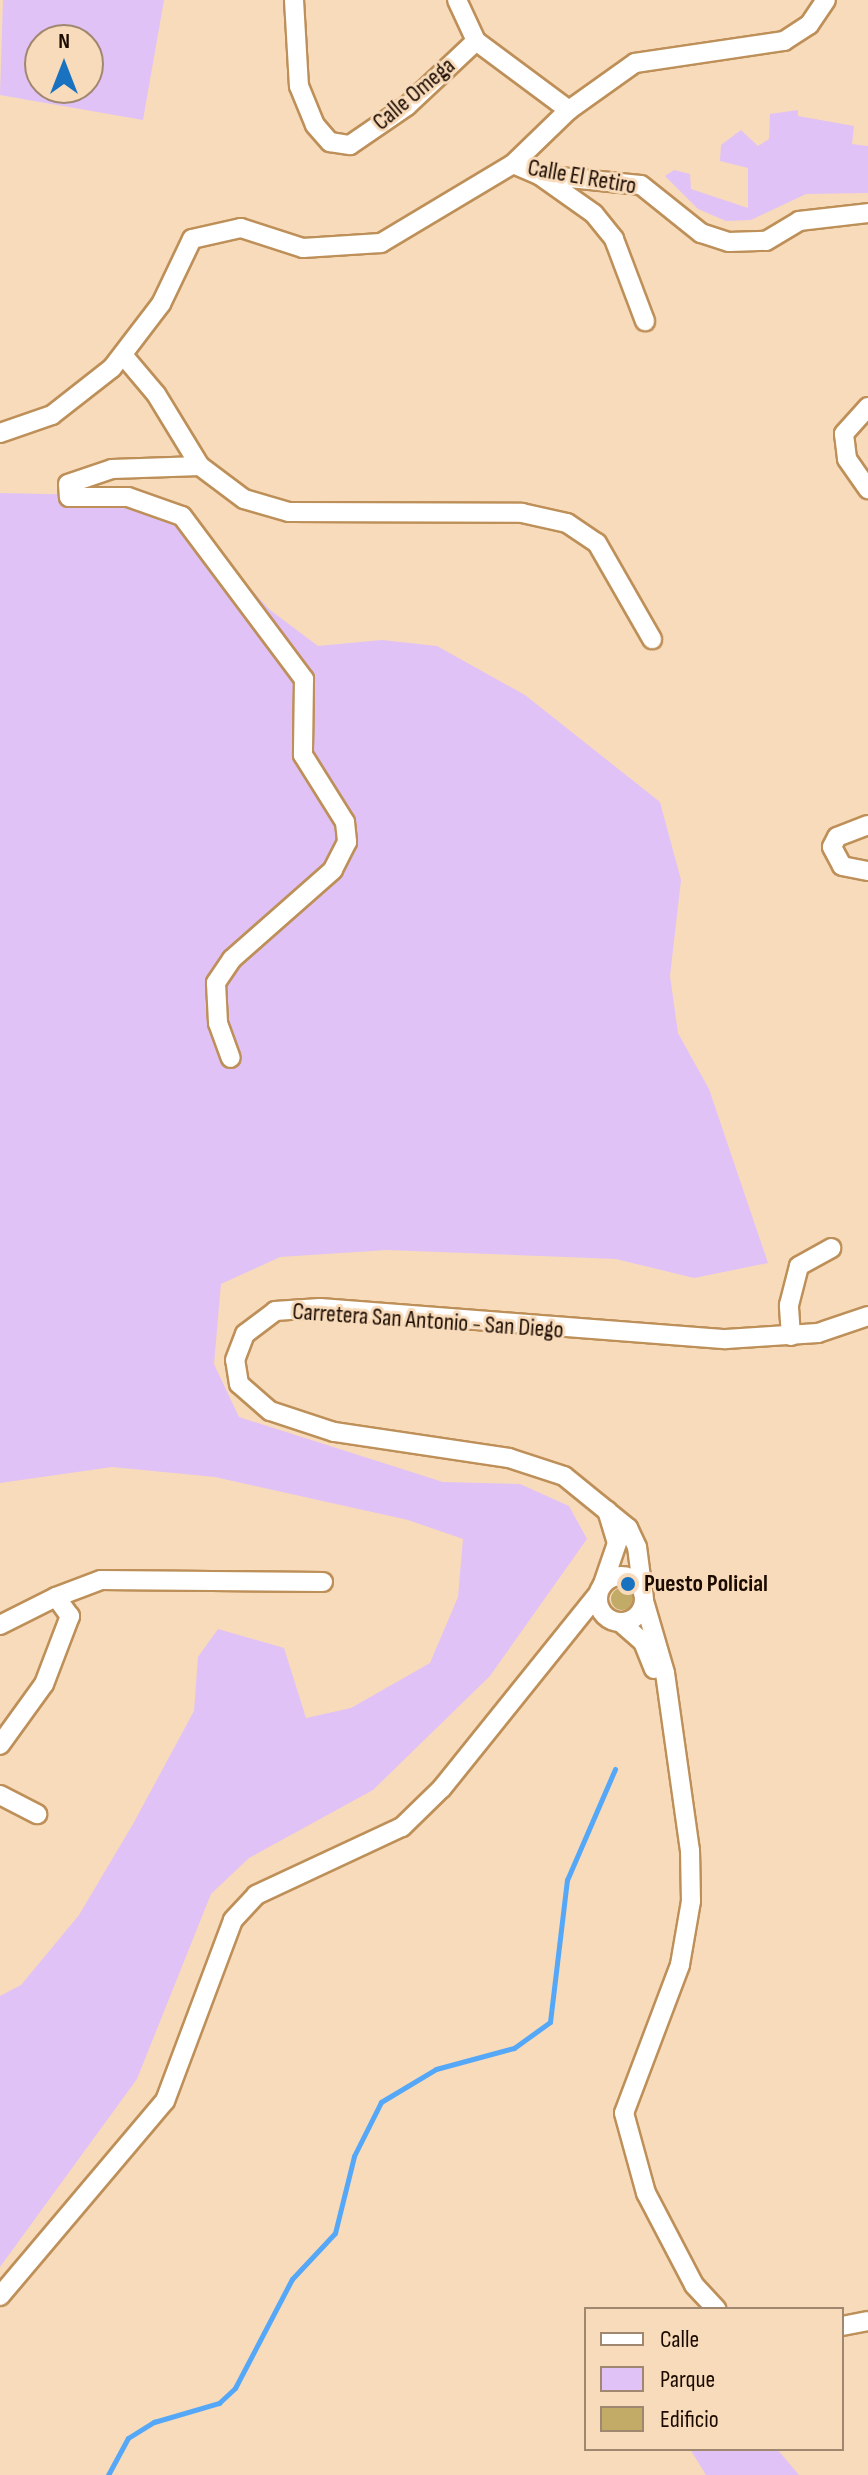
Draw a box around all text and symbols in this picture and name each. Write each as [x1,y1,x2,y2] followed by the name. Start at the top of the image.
[24,24,104,104] north arrow
[58,28,70,55] text: N
[367,51,461,137] street label: Calle Omega
[526,153,638,201] street label: Calle El Retiro
[291,1297,565,1345] street label: Carretera San Antonio - San Diego
[644,1570,768,1598] place label: Puesto Policial
[619,1575,637,1593] marker: Puesto Policial
[584,2307,844,2451] legend
[660,2325,699,2354] text: Calle
[660,2365,715,2394] text: Parque
[660,2405,719,2434] text: Edificio

